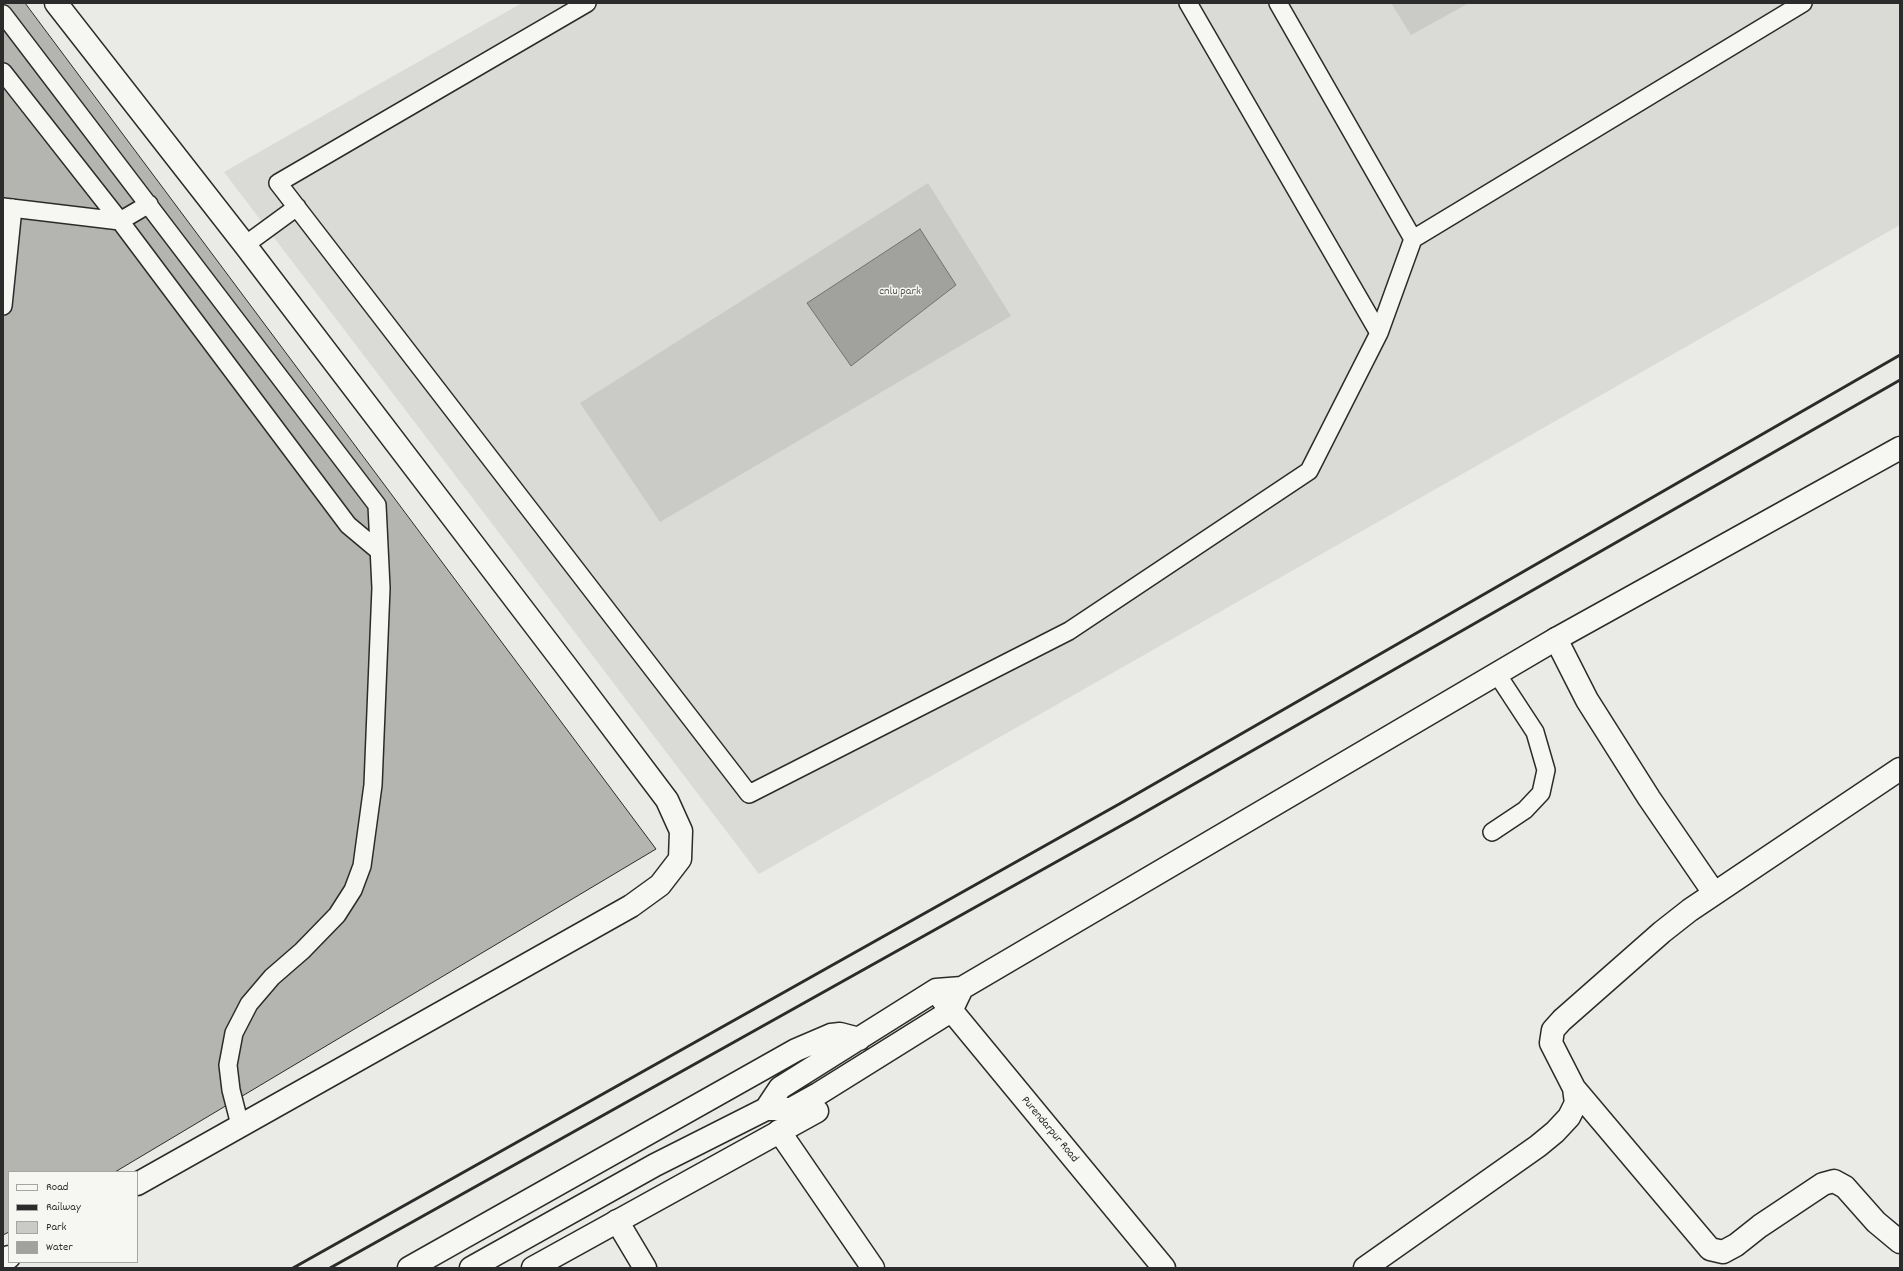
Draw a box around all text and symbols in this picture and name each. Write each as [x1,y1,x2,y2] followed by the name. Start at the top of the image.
[879,285,921,299] park label: cnlu park
[1017,1094,1081,1166] street label: Purendarpur Road
[8,1171,138,1263] legend
[46,1179,68,1196] text: Road
[46,1199,81,1216] text: Railway
[46,1219,66,1236] text: Park
[46,1239,73,1256] text: Water

